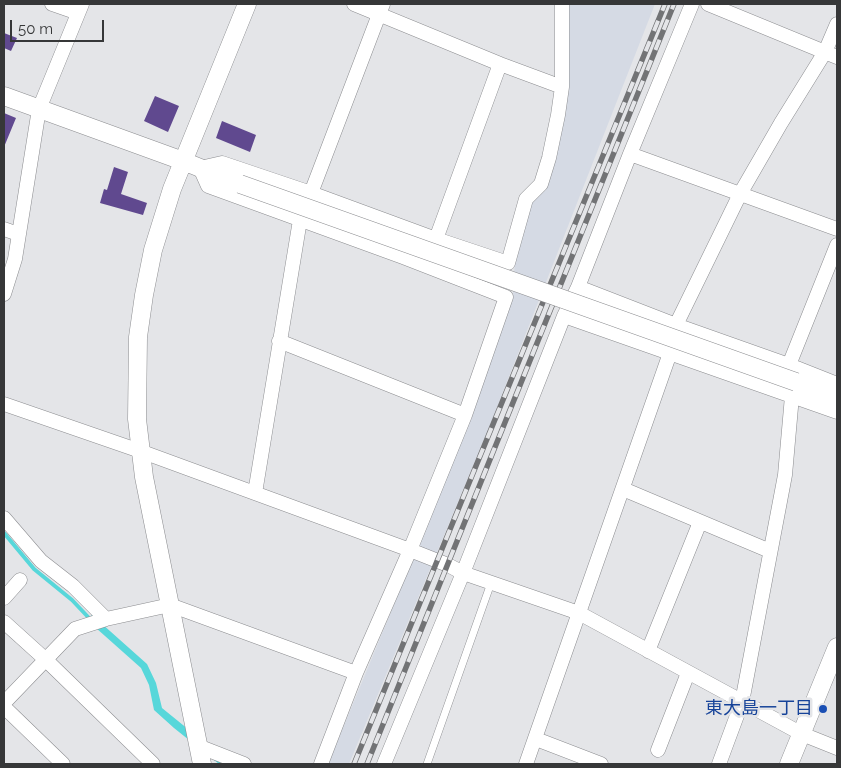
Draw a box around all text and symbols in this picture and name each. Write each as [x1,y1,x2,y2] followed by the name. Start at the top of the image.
[12,10,106,42] scale bar
[18,20,53,38] text: 50 m
[705,698,813,720] place label: 東大島一丁目
[817,703,829,715] marker: 東大島一丁目

